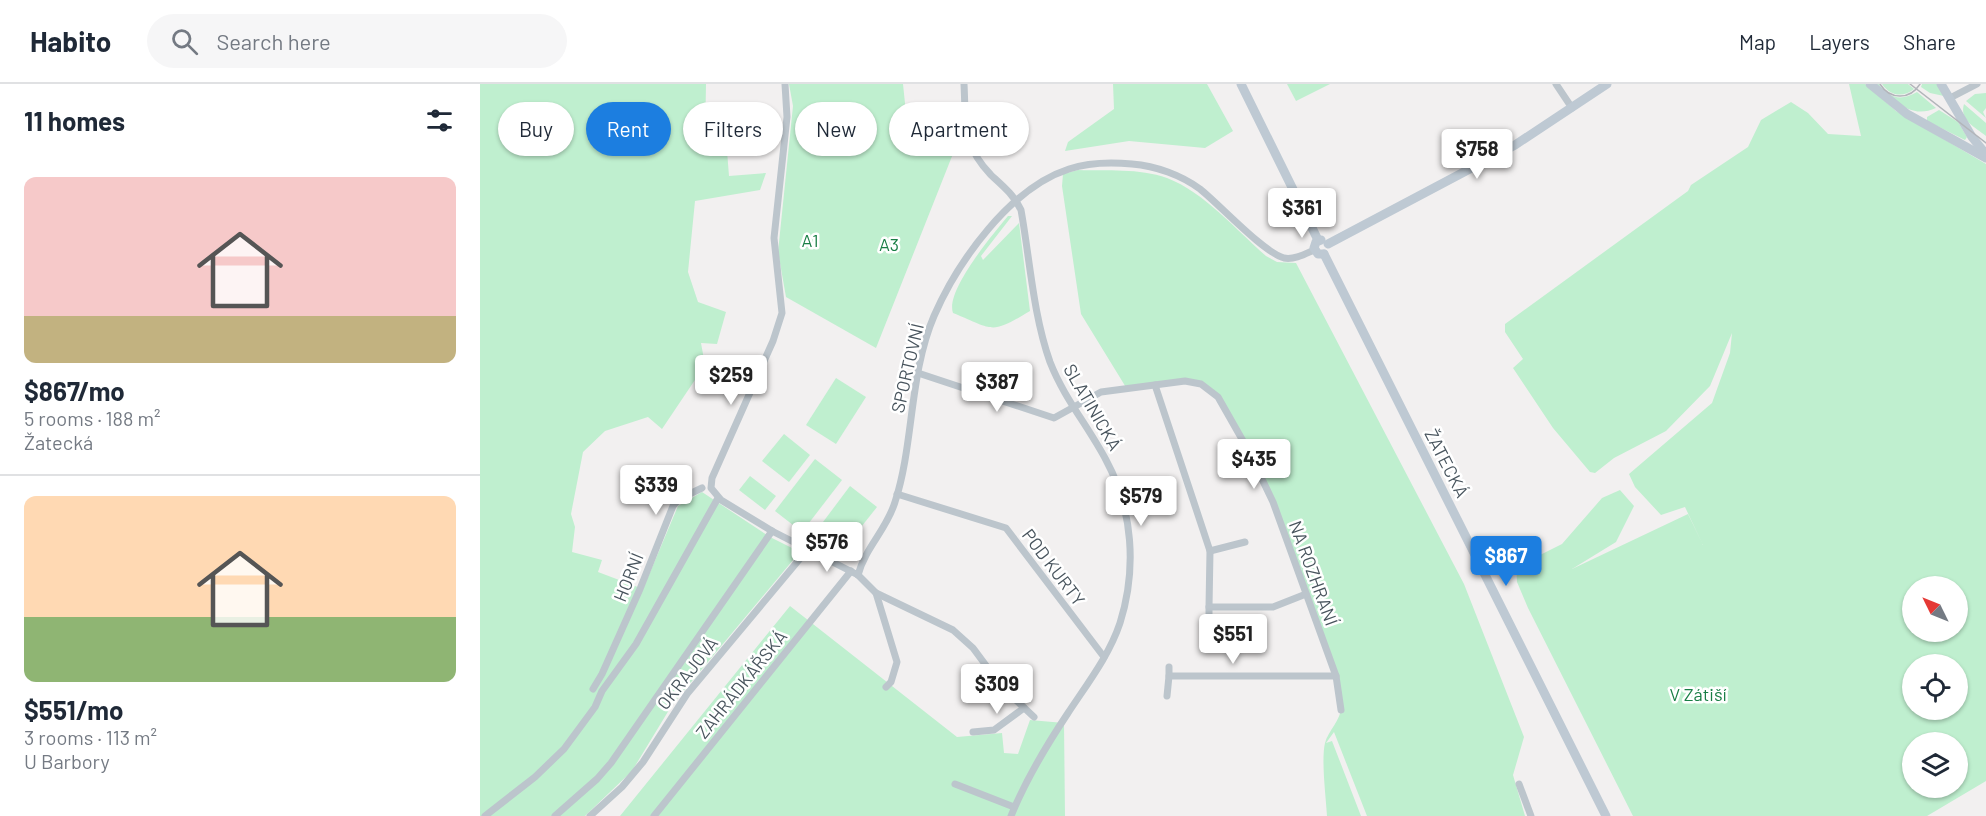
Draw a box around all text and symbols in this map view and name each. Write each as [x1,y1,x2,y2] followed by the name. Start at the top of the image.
[147,14,567,68] search box
[30,24,111,58] text: Habito
[168,25,201,58] icon: search
[216,28,331,54] text: Search here
[1739,29,1776,54] text: Map
[1809,29,1870,54] text: Layers
[1903,29,1956,54] text: Share
[498,102,574,156] chip: Buy
[586,102,671,156] chip: Rent
[683,102,783,156] chip: Filters
[795,102,877,156] chip: New
[889,102,1029,156] chip: Apartment
[423,104,456,137] icon: filters
[24,105,125,136] text: 11 homes
[1441,129,1513,180] pin: $758
[1456,136,1498,160] text: $758
[1266,188,1338,239] pin: $361
[1282,195,1322,219] text: $361
[186,216,294,324] icon: home
[801,229,819,251] park label: A1
[879,233,899,255] park label: A3
[886,321,928,415] street label: SPORTOVNÍ
[695,355,767,406] pin: $259
[1059,360,1127,454] street label: SLATINICKÁ
[709,362,753,386] text: $259
[961,362,1033,413] pin: $387
[976,369,1018,393] text: $387
[24,375,125,406] text: $867/mo
[24,406,161,430] text: 5 rooms · 188 m²
[1420,425,1474,501] street label: ŽATECKÁ
[24,430,93,454] text: Žatecká
[1218,439,1290,490] pin: $435
[1231,446,1277,470] text: $435
[620,465,692,516] pin: $339
[634,472,678,496] text: $339
[1105,476,1177,527] pin: $579
[1120,483,1162,507] text: $579
[1285,518,1343,628] street label: NA ROZHRANÍ
[791,522,863,573] pin: $576
[1018,524,1090,610] street label: POD KURTY
[806,529,848,553] text: $576
[186,535,294,643] icon: home
[1470,536,1542,587] pin: $867
[1485,543,1527,567] text: $867
[608,549,648,605] street label: HORNÍ
[1902,576,1968,642] north arrow
[1902,576,1968,798] map controls
[1197,614,1269,665] pin: $551
[1213,621,1253,645] text: $551
[691,625,791,742] street label: ZAHRÁDKÁŘSKÁ
[652,632,722,714] street label: OKRAJOVÁ
[1902,654,1968,720] button: locate
[961,664,1033,715] pin: $309
[975,671,1019,695] text: $309
[1670,683,1727,705] park label: V Zátiší
[24,694,123,725] text: $551/mo
[24,725,157,749] text: 3 rooms · 113 m²
[1902,732,1968,798] button: layers
[24,749,110,773] text: U Barbory

